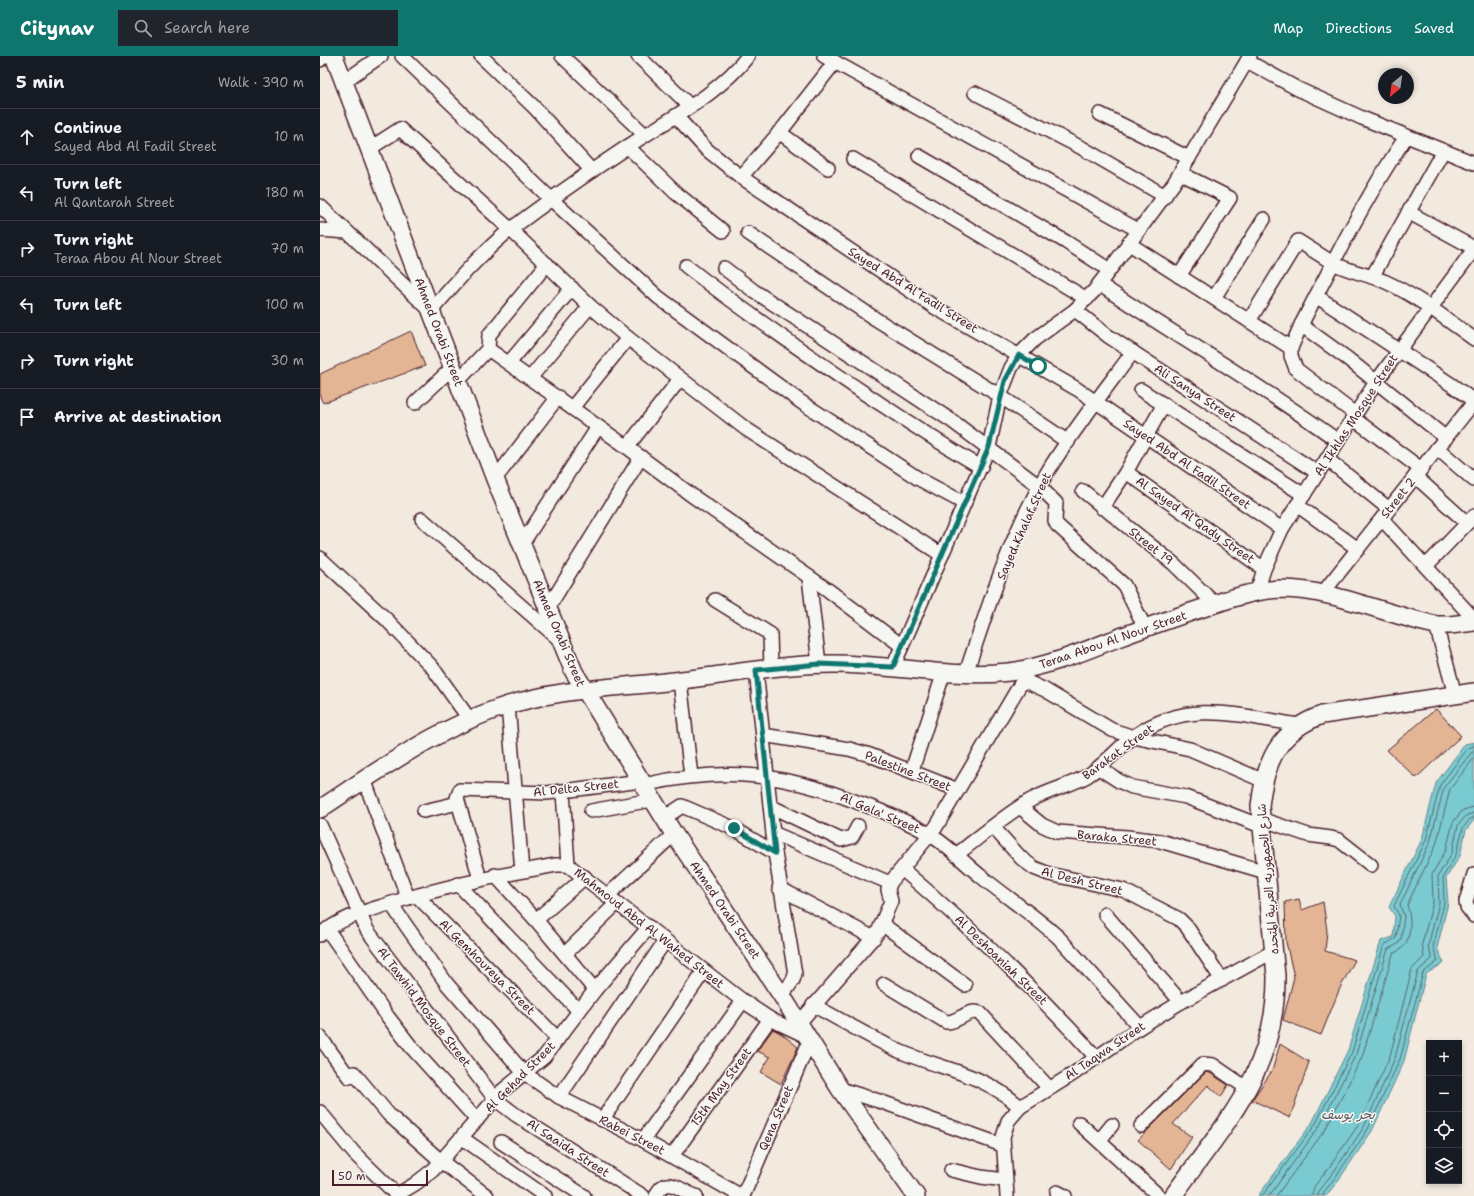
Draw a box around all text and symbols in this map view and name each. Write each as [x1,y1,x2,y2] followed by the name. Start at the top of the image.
[118,10,398,46] search box
[20,16,94,41] text: Citynav
[132,17,154,39] icon: search
[164,18,250,38] text: Search here
[1274,19,1304,37] text: Map
[1326,19,1392,37] text: Directions
[1414,19,1454,37] text: Saved
[1378,68,1414,104] north arrow
[16,71,64,93] text: 5 min
[218,74,304,91] text: Walk · 390 m
[54,118,122,138] text: Continue
[16,126,38,148] icon: ahead
[274,128,304,145] text: 10 m
[54,138,217,155] text: Sayed Abd Al Fadil Street
[54,174,122,194] text: Turn left
[16,182,38,204] icon: left
[265,184,304,201] text: 180 m
[54,194,174,211] text: Al Qantarah Street
[54,230,134,250] text: Turn right
[16,238,38,260] icon: right
[270,240,304,257] text: 70 m
[845,243,981,337] street label: Sayed Abd Al Fadil Street
[54,250,222,267] text: Teraa Abou Al Nour Street
[411,275,467,389] street label: Ahmed Orabi Street
[16,294,38,316] icon: left
[54,295,122,315] text: Turn left
[265,296,304,313] text: 100 m
[16,350,38,372] icon: right
[54,351,134,371] text: Turn right
[1311,351,1401,479] street label: Al Ikhlas Mosque Street
[270,352,304,369] text: 30 m
[1029,357,1047,375] route start
[1151,361,1239,425] street label: Ali Sanya Street
[16,406,38,428] icon: arrive
[54,407,222,427] text: Arrive at destination
[1120,415,1254,513] street label: Sayed Abd Al Fadil Street
[993,470,1055,582] street label: Sayed Khalaf Street
[1132,473,1258,567] street label: Al Sayed Al Qady Street
[1377,474,1419,522] street label: Street 2
[1125,524,1177,568] street label: Street 19
[529,577,589,689] street label: Ahmed Orabi Street
[1037,607,1189,673] street label: Teraa Abou Al Nour Street
[1079,721,1157,783] street label: Barakat Street
[863,747,953,795] street label: Palestine Street
[532,776,620,800] street label: Al Delta Street
[838,789,922,837] street label: Al Gala' Street
[1253,803,1284,955] street label: شارع الجمهوريه العربية المتحده
[725,819,743,837] route end
[1076,827,1158,849] street label: Baraka Street
[686,858,764,962] street label: Ahmed Orabi Street
[1040,863,1124,899] street label: Al Desh Street
[571,864,727,992] street label: Mahmoud Abd Al Wahed Street
[951,911,1051,1009] street label: Al Deshoaniah Street
[436,916,538,1018] street label: Al Gemhoureya Street
[374,944,474,1070] street label: Al Tawhid Mosque Street
[1062,1018,1148,1084] street label: Al Taqwa Street
[481,1038,559,1116] street label: Al Gehad Street
[1426,1040,1462,1184] map controls
[1426,1040,1462,1076] button: +
[687,1044,755,1130] street label: 15th May Street
[1426,1076,1462,1112] button: −
[755,1083,797,1153] street label: Qena Street
[1321,1106,1376,1123] water label: بحر يوسف
[596,1112,668,1158] street label: Rabei Street
[1426,1112,1462,1148] button: locate
[524,1115,612,1181] street label: Al Saaida Street
[1426,1148,1462,1184] button: layers
[332,1168,428,1187] scale bar
[338,1169,366,1184] text: 50 m

